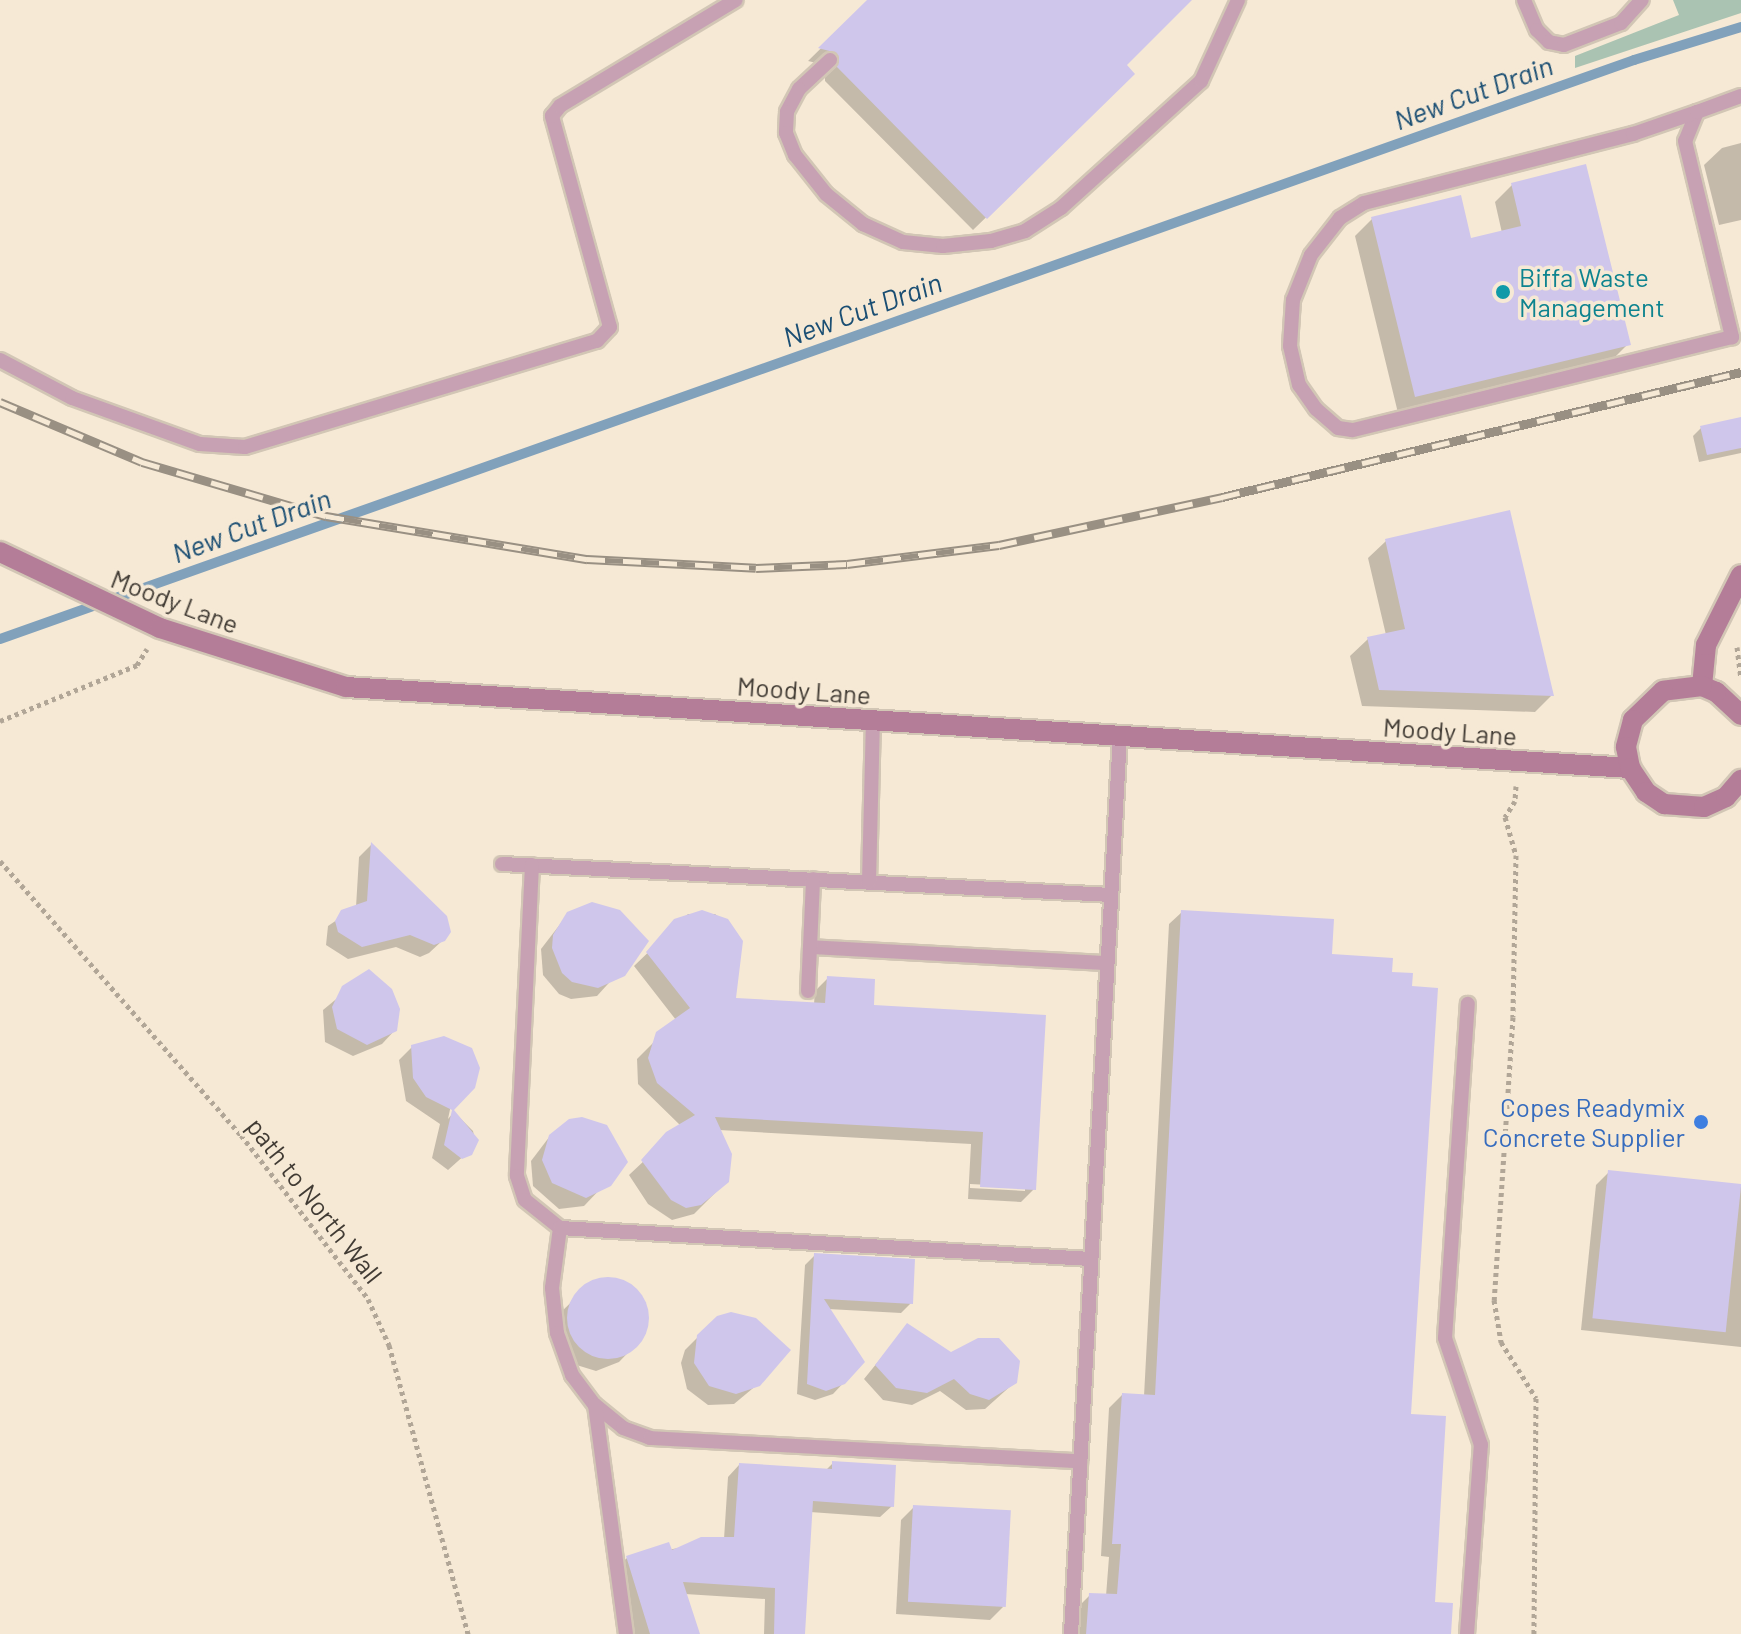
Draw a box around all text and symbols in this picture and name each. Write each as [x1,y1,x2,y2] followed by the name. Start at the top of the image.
[1389,48,1557,136] water label: New Cut Drain
[1519,261,1665,322] place label: Biffa Waste Management
[778,265,946,353] water label: New Cut Drain
[1494,283,1512,301] marker: Biffa Waste Management
[167,481,335,569] water label: New Cut Drain
[107,562,243,640] street label: Moody Lane
[736,670,872,710] street label: Moody Lane
[1382,711,1518,751] street label: Moody Lane
[1483,1091,1685,1152] place label: Copes Readymix Concrete Supplier
[241,1111,389,1289] street label: path to North Wall
[1692,1113,1710,1131] marker: Copes Readymix Concrete Supplier

